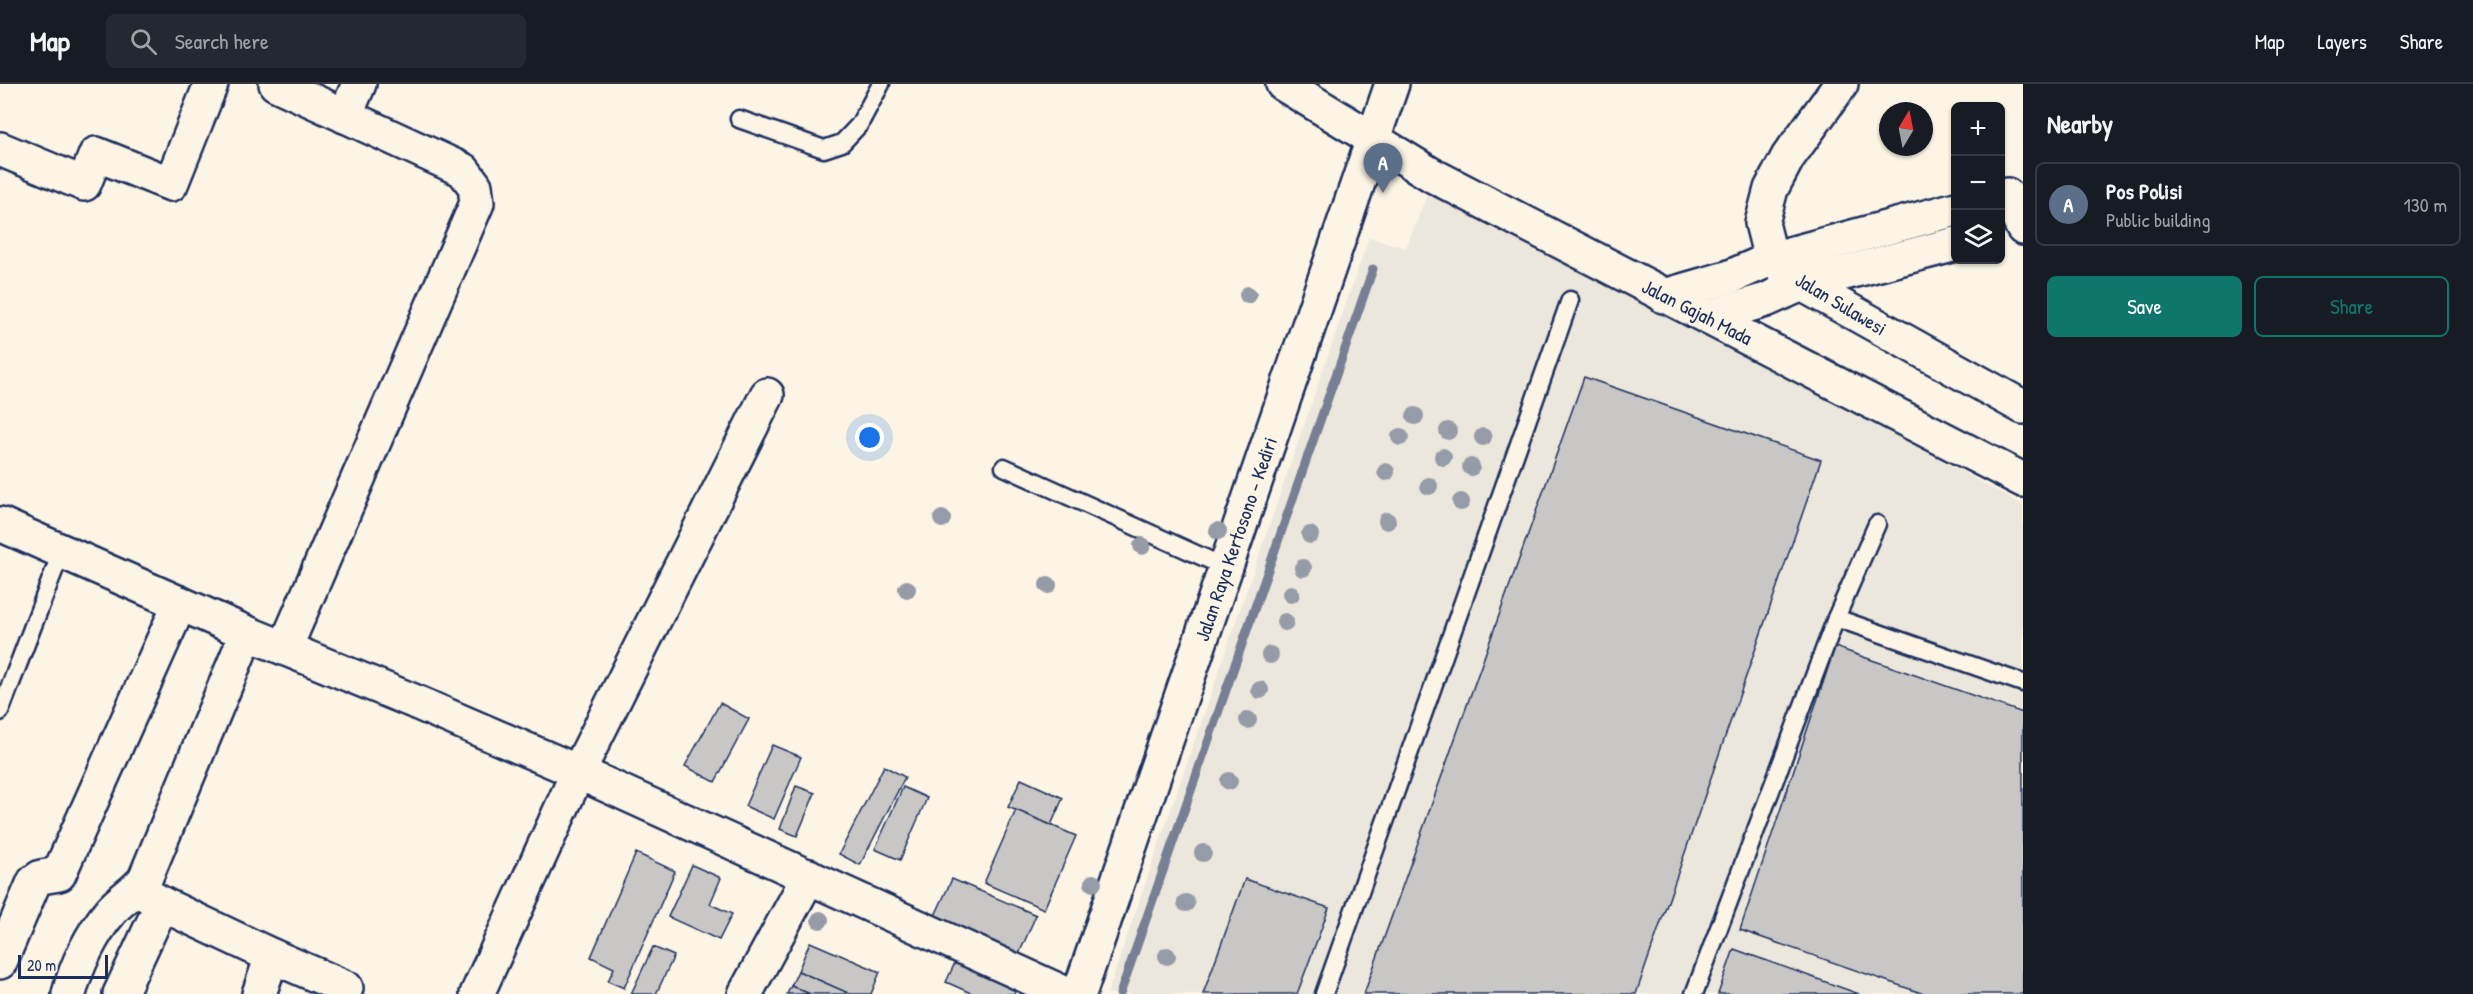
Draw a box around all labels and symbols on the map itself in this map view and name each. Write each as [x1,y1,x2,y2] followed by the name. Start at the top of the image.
[1879,102,1933,156] north arrow
[1364,144,1402,193] pin: A
[1791,266,1892,341] street label: Jalan Sulawesi
[1637,272,1757,351] street label: Jalan Gajah Mada
[855,423,884,452] your location
[1188,433,1283,644] street label: Jalan Raya Kertosono - Kediri
[18,952,108,980] scale bar

